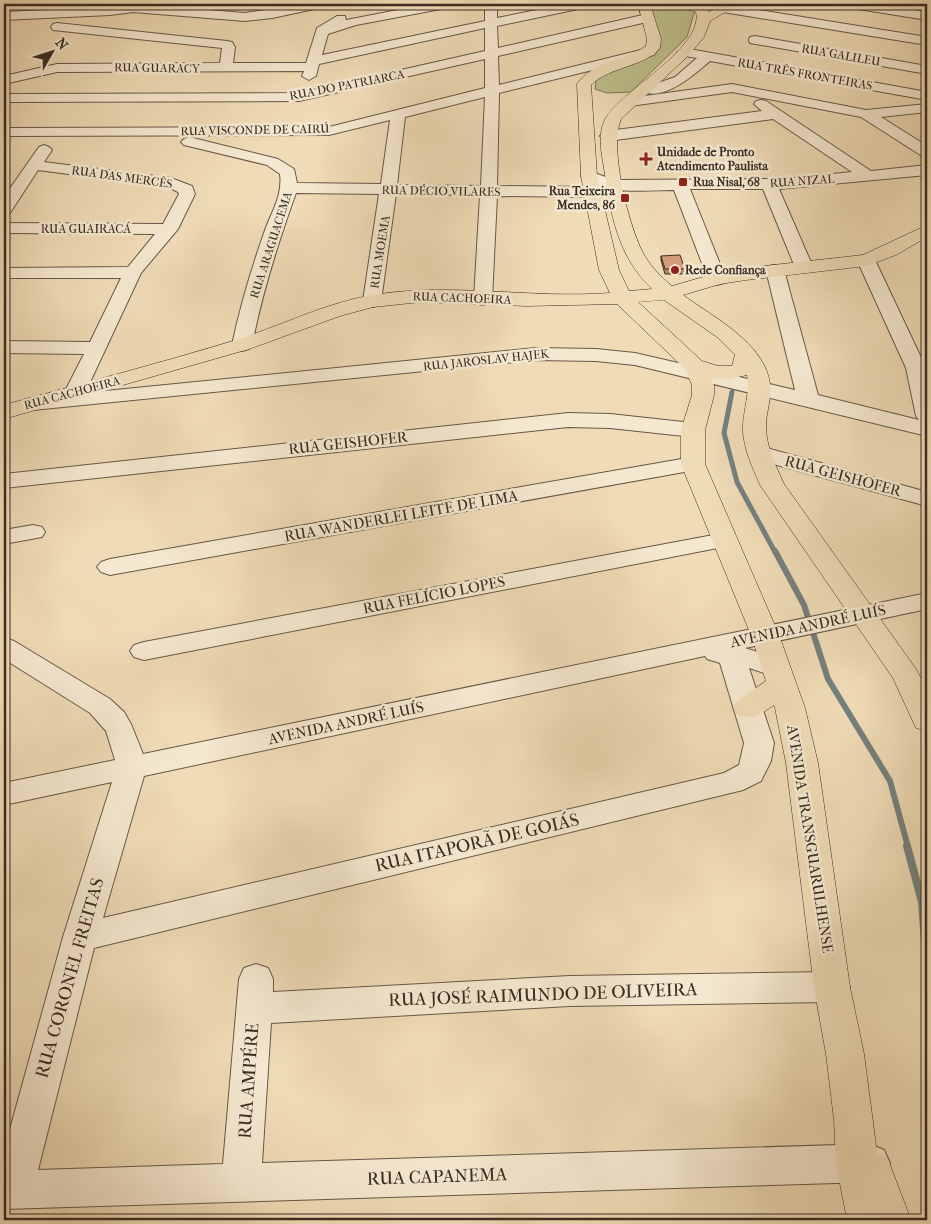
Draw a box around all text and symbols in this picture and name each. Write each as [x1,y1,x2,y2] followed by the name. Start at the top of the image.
[28,28,78,78] north arrow
[52,35,72,54] text: N
[800,41,882,69] street label: RUA GALILEU
[736,54,874,93] street label: RUA TRÊS FRONTEIRAS
[114,60,201,76] street label: RUA GUARACY
[288,67,406,103] street label: RUA DO PATRIARCA
[180,121,330,138] street label: RUA VISCONDE DE CAIRÚ
[656,145,769,173] place label: Unidade de Pronto Atendimento Paulista
[639,152,653,166] marker: Unidade de Pronto Atendimento Paulista
[71,162,173,191] street label: RUA DAS MERCÊS
[769,172,836,190] street label: RUA NIZAL
[693,175,760,189] place label: Rua Nisal, 68
[677,176,689,188] marker: Rua Nisal, 68
[381,182,501,199] street label: RUA DÉCIO VILARES
[549,184,616,212] place label: Rua Teixeira Mendes, 86
[247,190,295,300] street label: RUA ARAGUACEMA
[619,192,631,204] marker: Rua Teixeira Mendes, 86
[367,214,393,290] street label: RUA MOEMA
[41,221,131,236] street label: RUA GUAIRACÁ
[685,263,766,278] place label: Rede Confiança
[669,264,681,276] marker: Rede Confiança
[412,289,512,307] street label: RUA CACHOEIRA
[422,346,551,374] street label: RUA JAROSLAV HAJEK
[22,373,122,413] street label: RUA CACHOEIRA
[287,428,410,458] street label: RUA GEISHOFER
[783,452,904,500] street label: RUA GEISHOFER
[283,487,519,545] street label: RUA WANDERLEI LEITE DE LIMA
[361,572,507,618] street label: RUA FELÍCIO LOPES
[728,601,888,652] street label: AVENIDA ANDRÉ LUÍS
[266,698,426,749] street label: AVENIDA ANDRÉ LUÍS
[783,723,837,954] street label: AVENIDA TRANSGUARULHENSE
[373,808,581,877] street label: RUA ITAPORÃ DE GOIÁS
[31,875,109,1081] street label: RUA CORONEL FREITAS
[388,978,698,1011] street label: RUA JOSÉ RAIMUNDO DE OLIVEIRA
[233,1022,264,1140] street label: RUA AMPÉRE
[366,1164,508,1190] street label: RUA CAPANEMA

